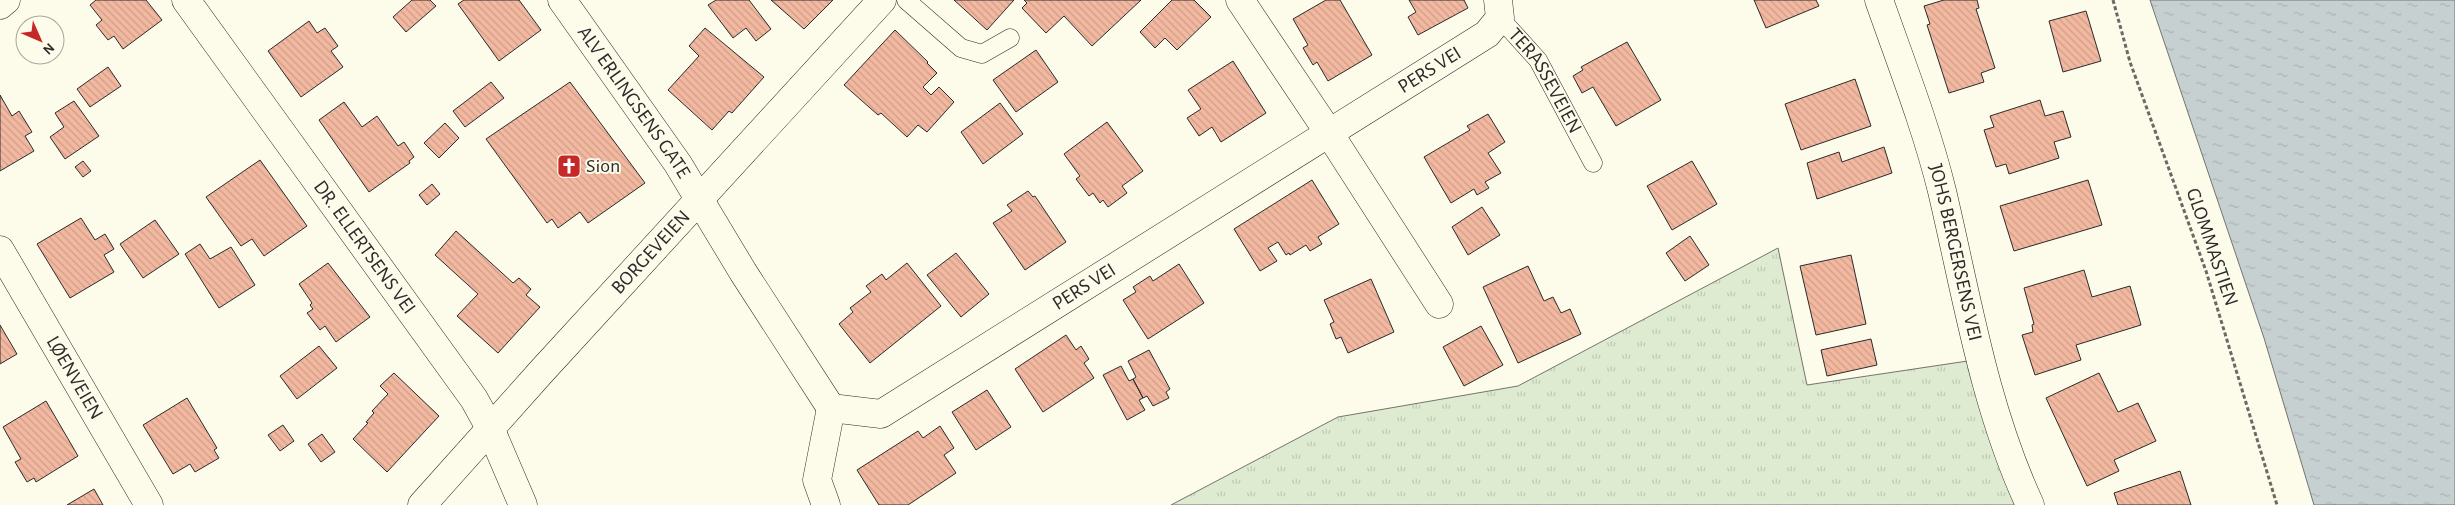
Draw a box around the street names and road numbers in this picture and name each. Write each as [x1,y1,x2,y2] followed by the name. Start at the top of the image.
[574,22,694,182] street label: ALV ERLINGSENS GATE
[1505,25,1585,137] street label: TERASSEVEIEN
[1395,43,1465,97] street label: PERS VEI
[1925,162,1985,343] street label: JOHS BERGERSENS VEI
[310,177,419,318] street label: DR. ELLERTSENS VEI
[2183,186,2241,308] street label: GLOMMASTIEN
[608,207,694,298] street label: BORGEVEIEN
[1049,260,1119,314] street label: PERS VEI
[43,333,107,423] street label: LØENVEIEN

